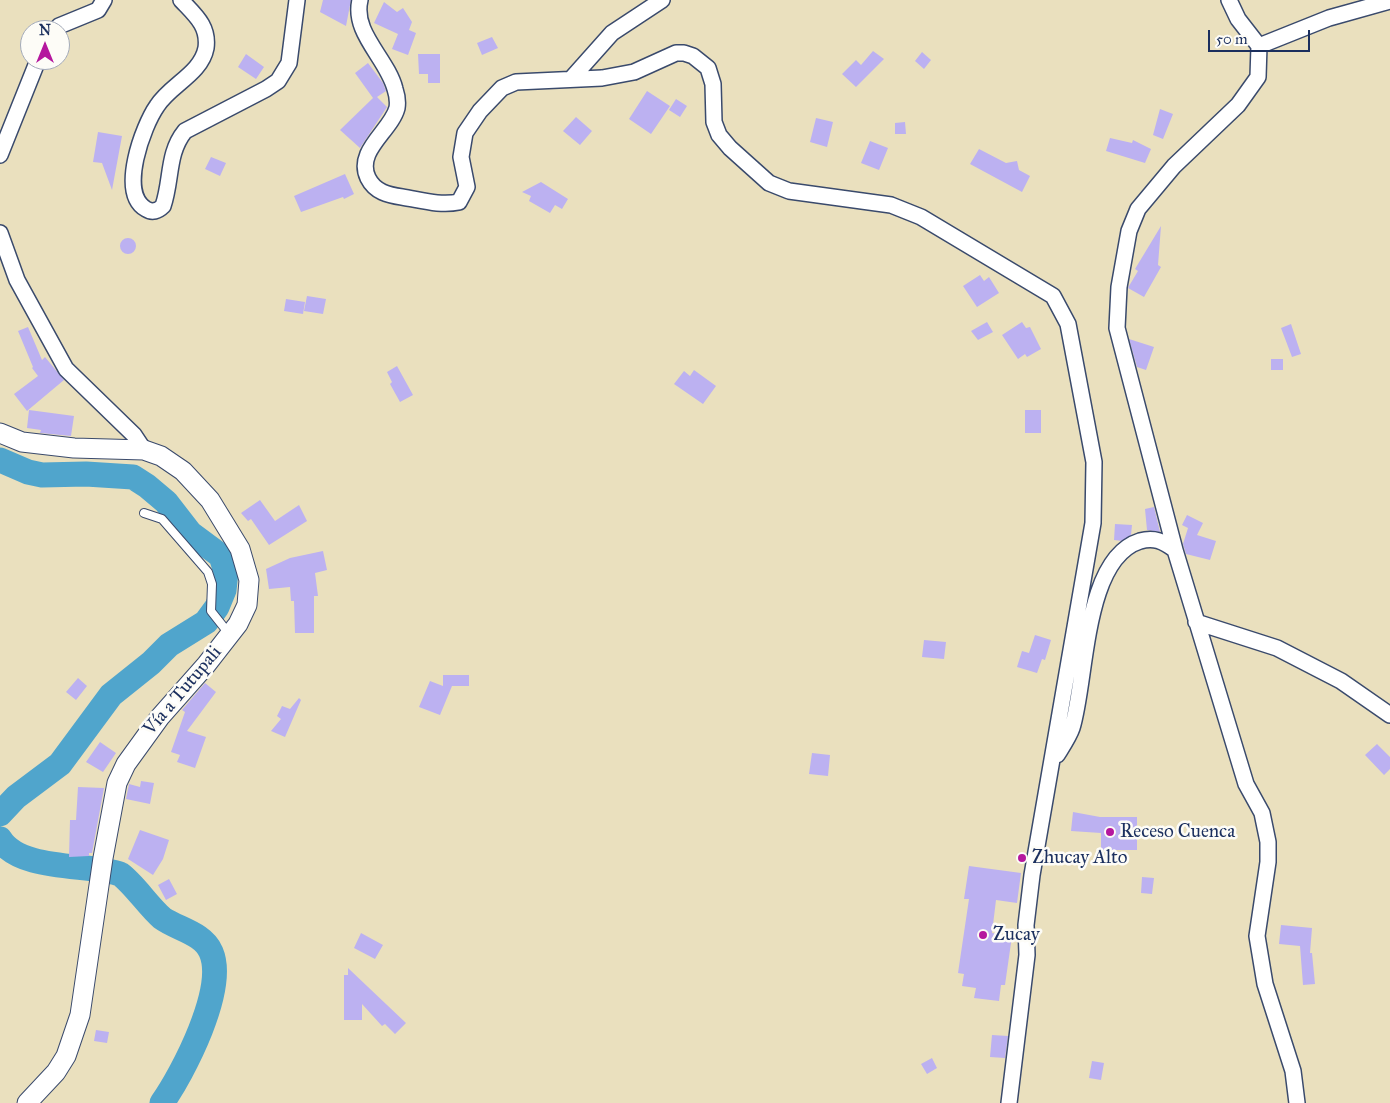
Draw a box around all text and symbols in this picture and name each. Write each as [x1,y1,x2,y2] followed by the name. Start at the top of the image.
[20,20,70,70] north arrow
[1210,20,1312,52] scale bar
[39,22,51,39] text: N
[1216,30,1248,48] text: 50 m
[139,642,227,740] street label: Vía a Tutupali
[1120,821,1235,843] place label: Receso Cuenca
[1104,826,1116,838] marker: Receso Cuenca
[1032,847,1128,869] place label: Zhucay Alto
[1016,852,1028,864] marker: Zhucay Alto
[993,924,1040,946] place label: Zucay
[977,929,989,941] marker: Zucay

